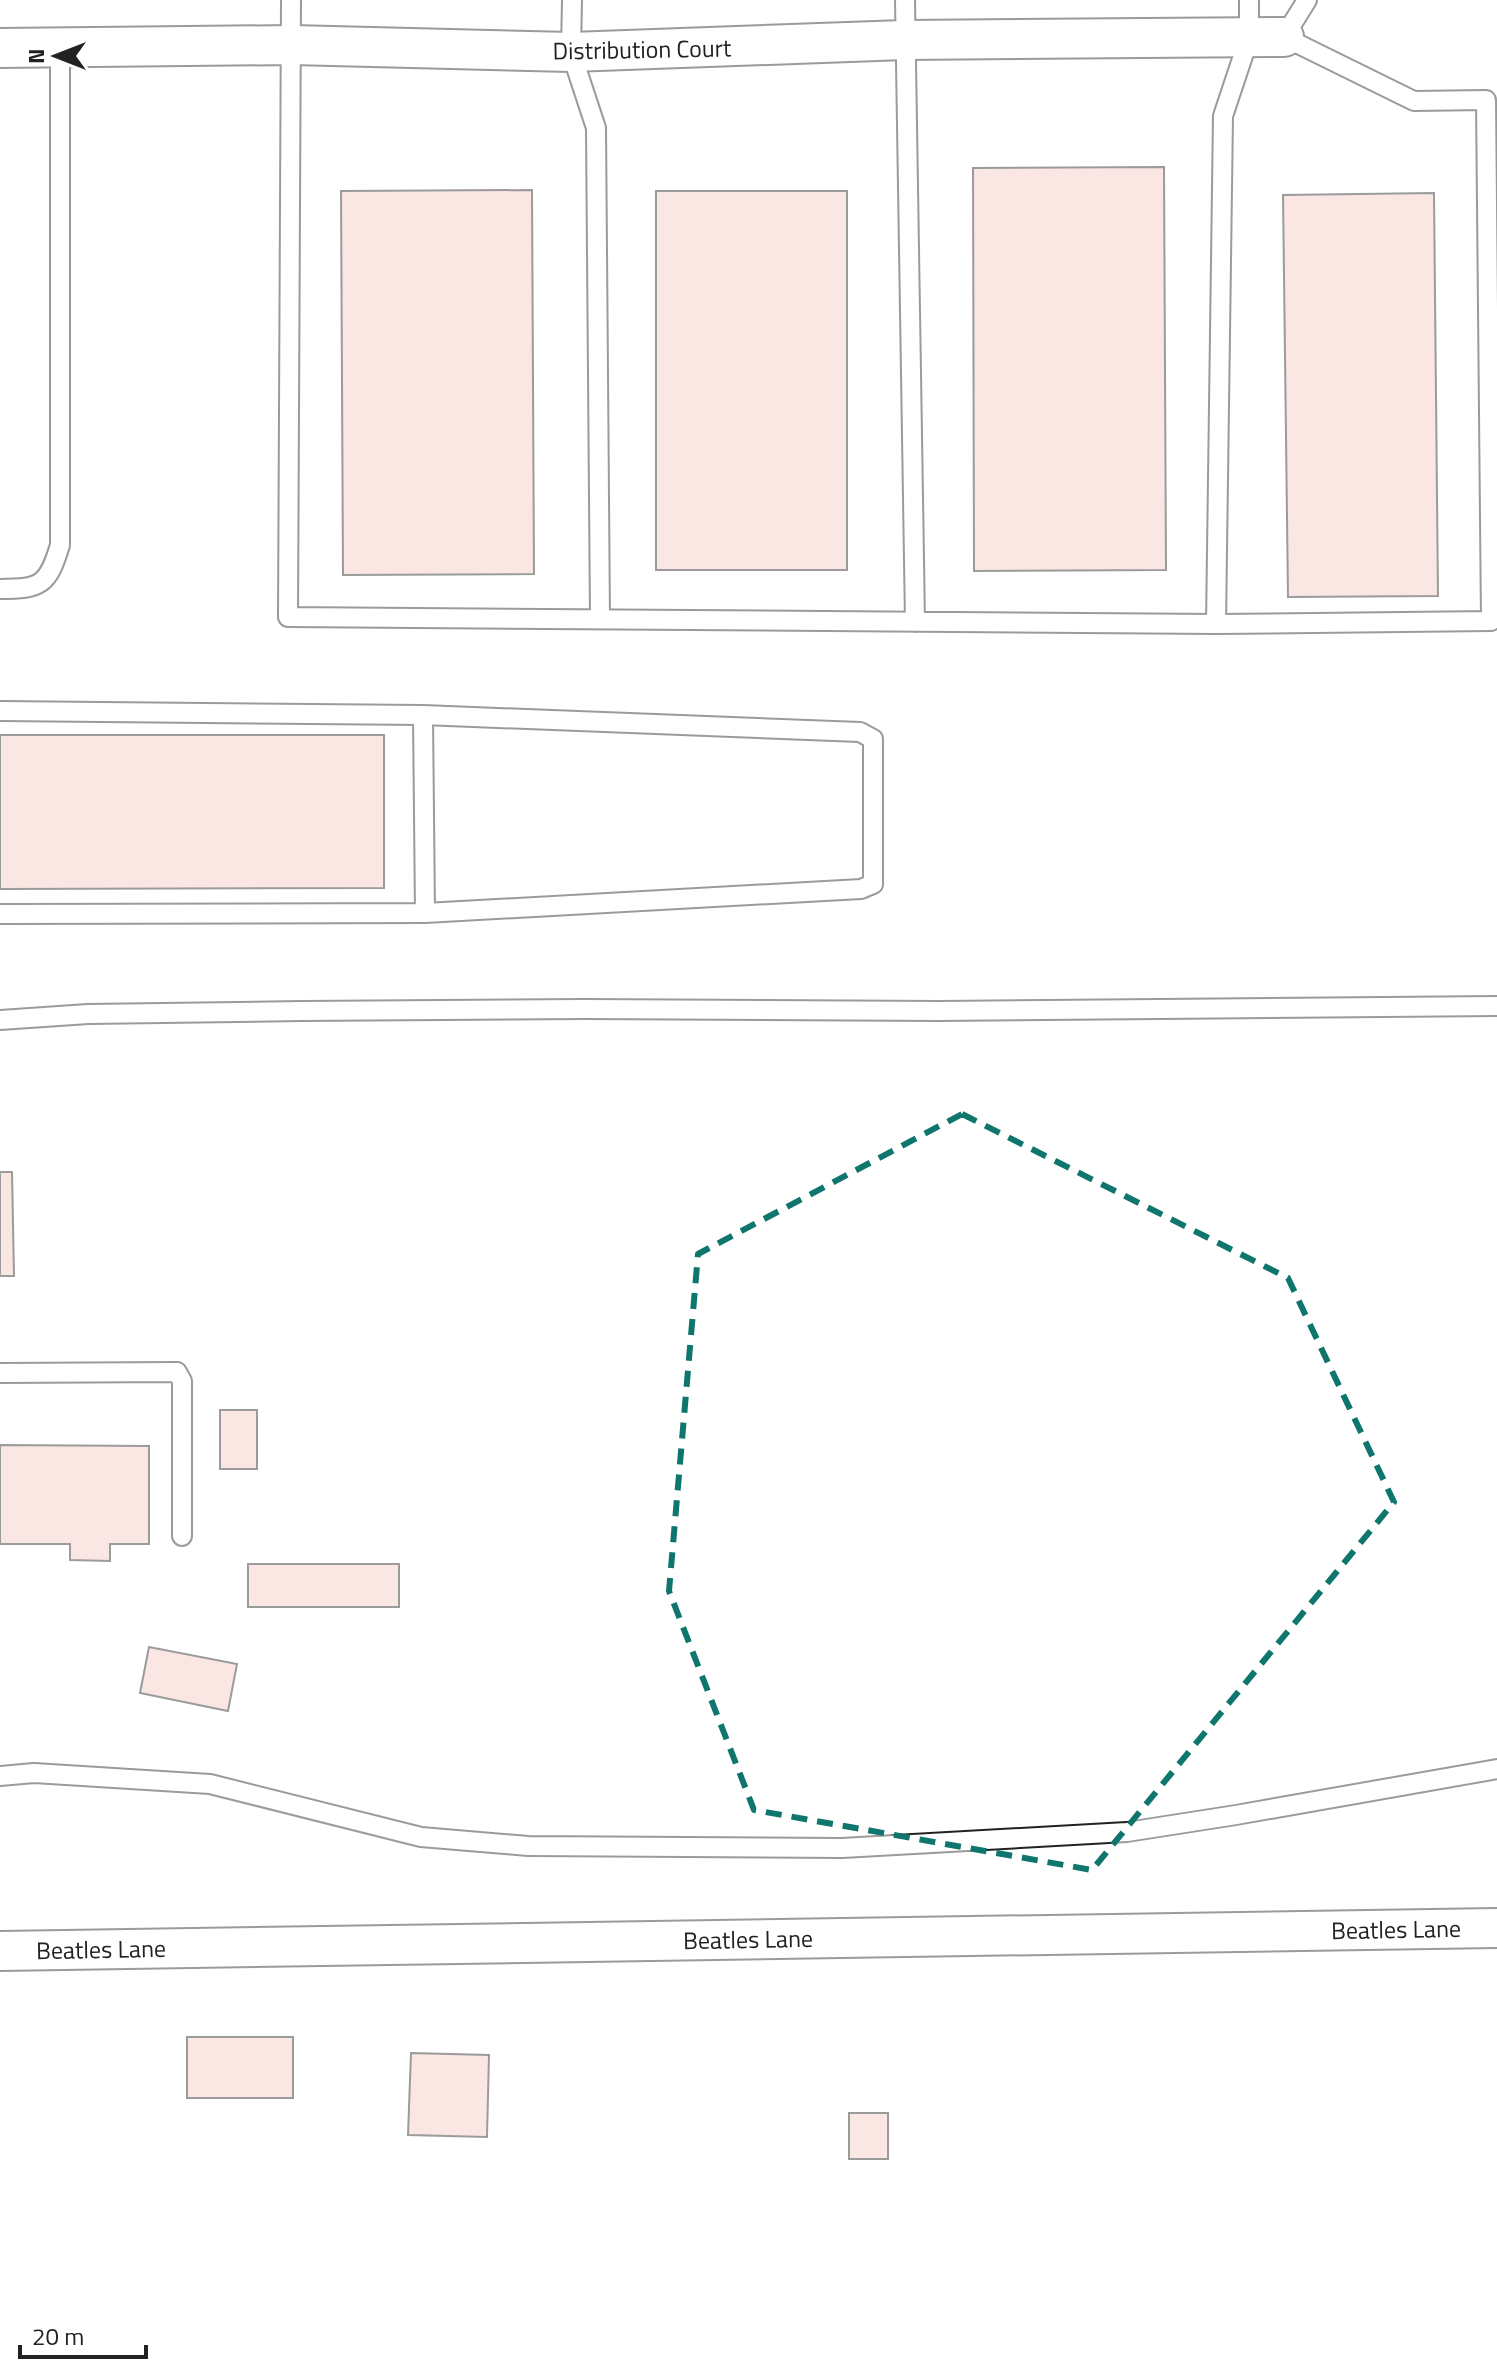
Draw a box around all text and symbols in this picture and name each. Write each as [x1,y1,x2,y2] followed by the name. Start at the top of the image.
[16,16,96,96] north arrow
[552,29,732,69] street label: Distribution Court
[19,48,53,64] text: N
[1331,1910,1461,1948] street label: Beatles Lane
[683,1920,813,1958] street label: Beatles Lane
[36,1930,166,1968] street label: Beatles Lane
[20,2309,146,2359] scale bar
[32,2318,84,2354] text: 20 m

